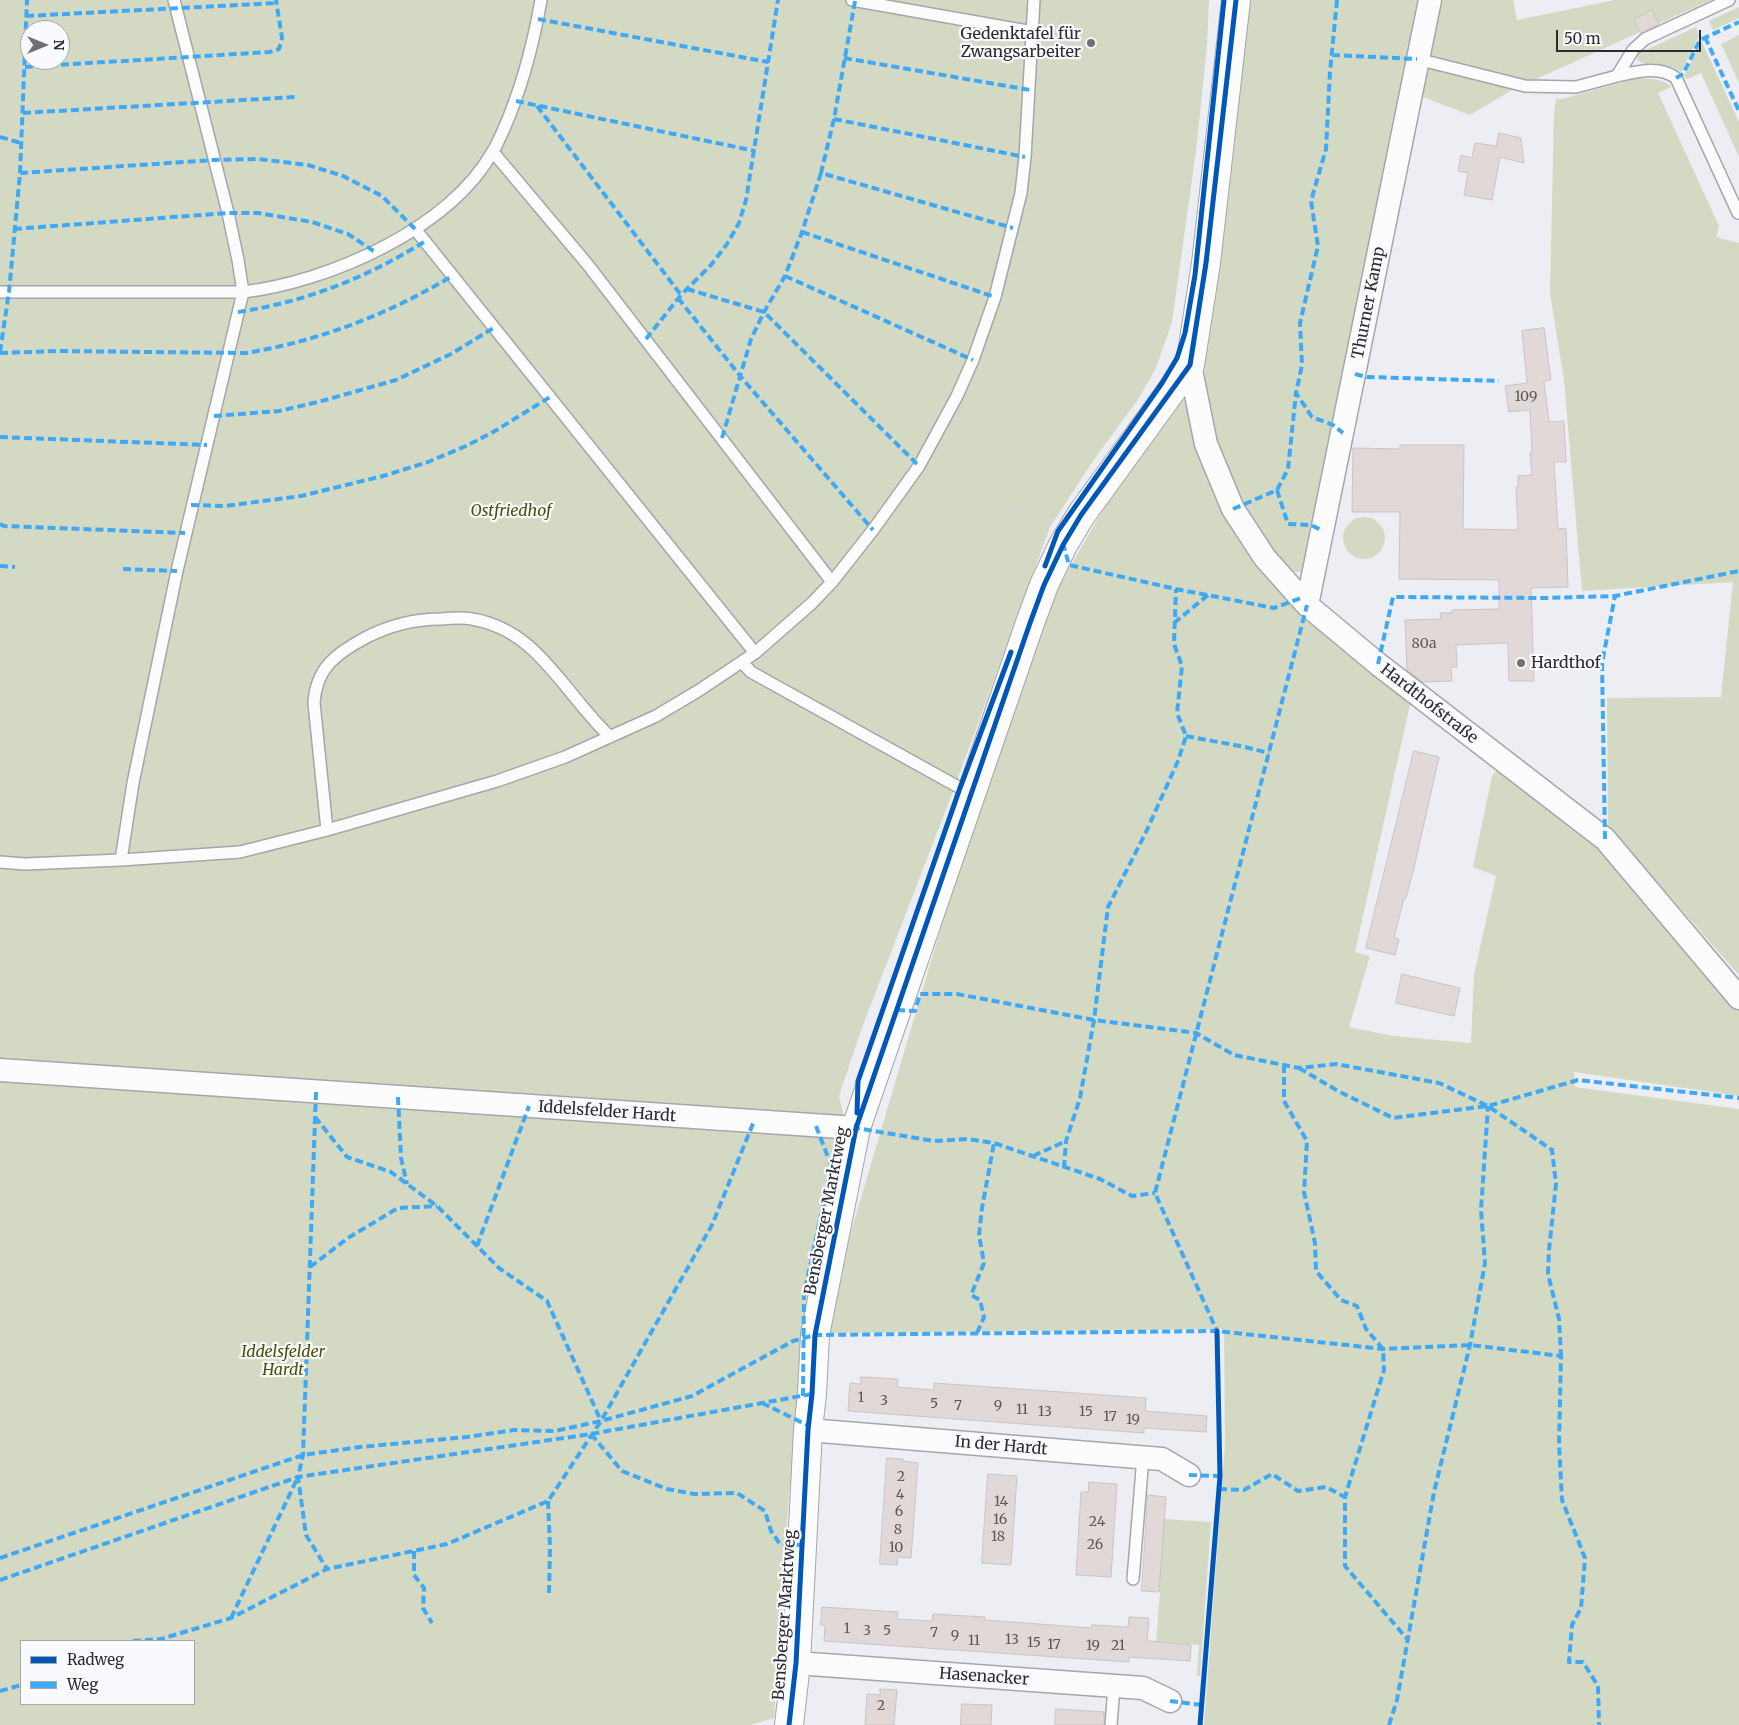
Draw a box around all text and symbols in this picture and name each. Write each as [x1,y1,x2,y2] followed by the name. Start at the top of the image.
[20,20,70,70] north arrow
[1559,20,1704,52] scale bar
[960,24,1081,62] place label: Gedenktafel für Zwangsarbeiter
[1564,29,1601,48] text: 50 m
[1085,37,1097,49] marker: Gedenktafel für Zwangsarbeiter
[50,39,68,51] text: N
[1349,245,1389,361] street label: Thurner Kamp
[1514,389,1538,405] house number: 109
[470,501,552,521] park label: Ostfriedhof
[1412,636,1436,652] house number: 80a
[1531,653,1601,673] place label: Hardthof
[1515,657,1527,669] marker: Hardthof
[1376,660,1482,748] street label: Hardthofstraße
[537,1098,677,1126] street label: Iddelsfelder Hardt
[801,1125,853,1297] street label: Bensberger Marktweg
[241,1342,325,1380] park label: Iddelsfelder Hardt
[858,1390,864,1406] house number: 1
[880,1393,888,1409] house number: 3
[930,1396,938,1412] house number: 5
[954,1398,962,1414] house number: 7
[994,1398,1002,1414] house number: 9
[1016,1402,1028,1418] house number: 11
[1038,1404,1052,1420] house number: 13
[1079,1404,1093,1420] house number: 15
[1103,1409,1117,1425] house number: 17
[1126,1412,1140,1428] house number: 19
[954,1432,1048,1460] street label: In der Hardt
[897,1469,905,1485] house number: 2
[896,1487,904,1503] house number: 4
[994,1494,1008,1510] house number: 14
[895,1504,903,1520] house number: 6
[993,1512,1007,1528] house number: 16
[1089,1514,1105,1530] house number: 24
[894,1522,902,1538] house number: 8
[769,1529,801,1701] street label: Bensberger Marktweg
[991,1529,1005,1545] house number: 18
[1087,1537,1103,1553] house number: 26
[889,1540,903,1556] house number: 10
[844,1621,850,1637] house number: 1
[863,1623,871,1639] house number: 3
[883,1623,891,1639] house number: 5
[930,1625,938,1641] house number: 7
[951,1628,959,1644] house number: 9
[1005,1632,1019,1648] house number: 13
[968,1633,980,1649] house number: 11
[1027,1635,1041,1651] house number: 15
[1047,1637,1061,1653] house number: 17
[1086,1638,1100,1654] house number: 19
[1111,1638,1125,1654] house number: 21
[20,1640,195,1705] legend
[67,1650,124,1669] text: Radweg
[938,1664,1030,1690] street label: Hasenacker
[67,1675,98,1694] text: Weg
[877,1698,885,1714] house number: 2

